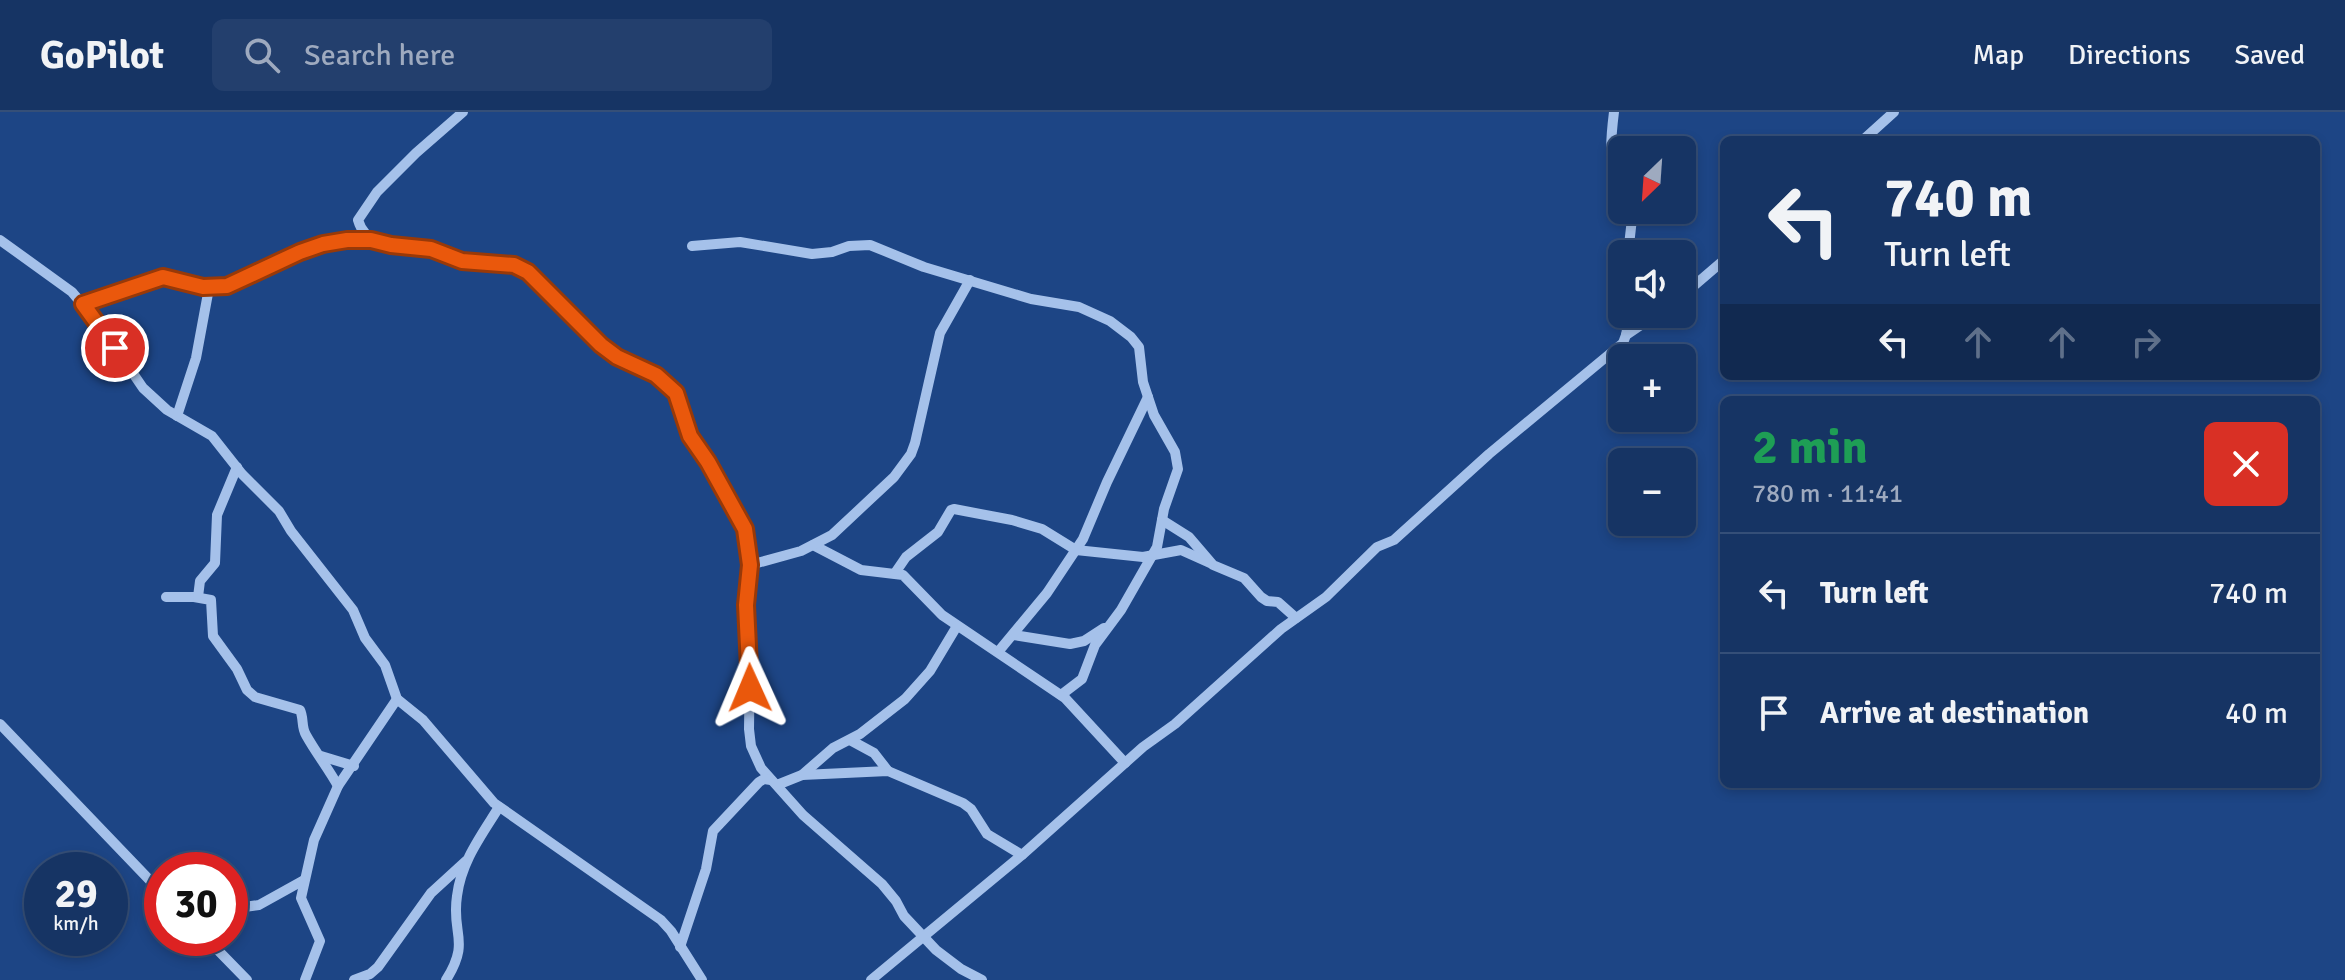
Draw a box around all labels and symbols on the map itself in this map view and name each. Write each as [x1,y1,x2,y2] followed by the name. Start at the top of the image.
[1608,136,1696,224] north arrow
[81,314,149,382] pin
[708,646,792,730] position arrow
[144,852,248,956] speed limit sign: 30

